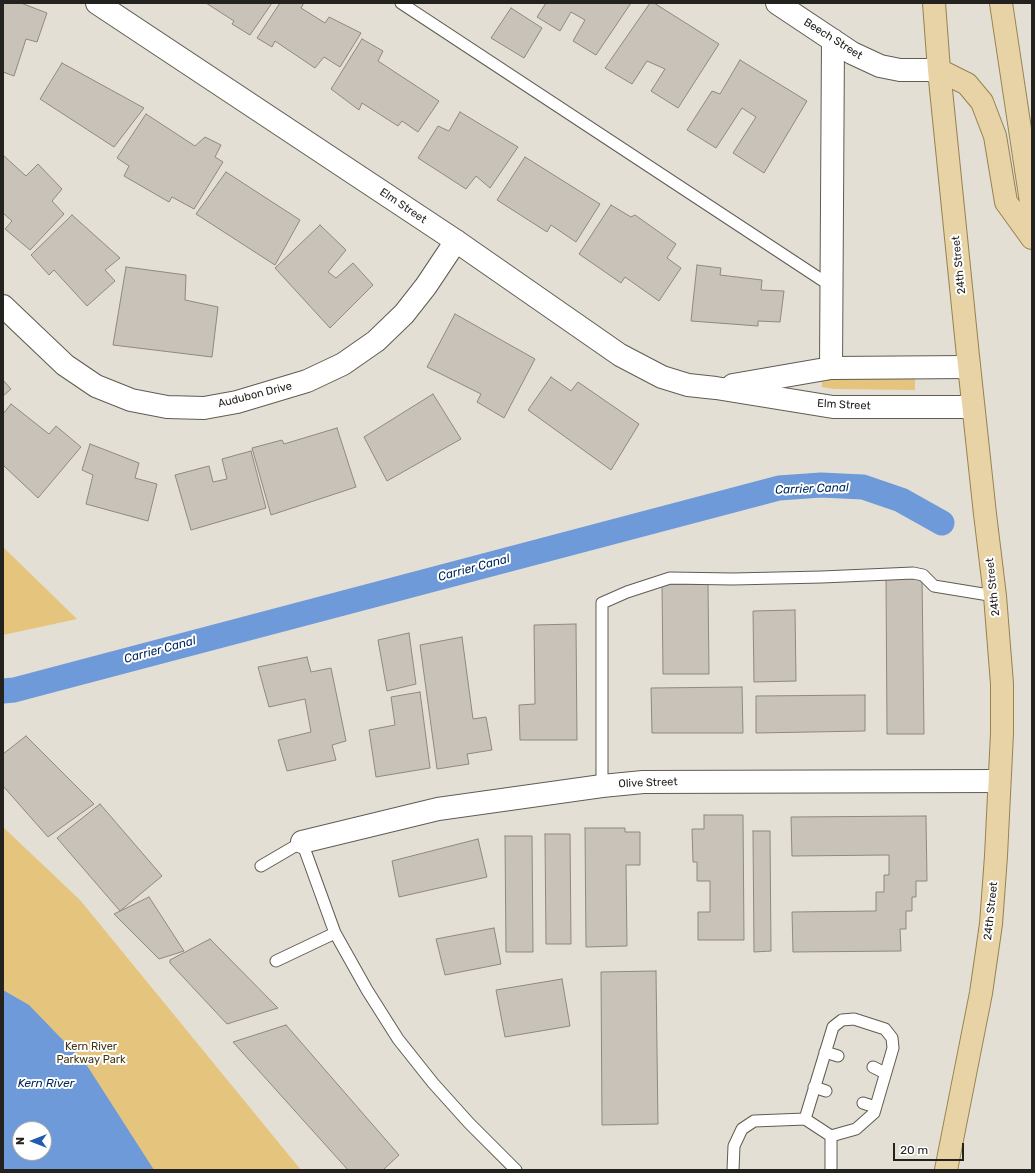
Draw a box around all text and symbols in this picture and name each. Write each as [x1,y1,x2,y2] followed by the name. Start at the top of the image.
[801,16,865,62] street label: Beech Street
[377,186,429,226] street label: Elm Street
[949,235,969,295] street label: 24th Street
[217,379,293,411] street label: Audubon Drive
[817,397,871,413] street label: Elm Street
[775,481,849,497] water label: Carrier Canal
[437,552,511,584] water label: Carrier Canal
[983,557,1003,617] street label: 24th Street
[123,634,197,666] water label: Carrier Canal
[618,775,678,791] street label: Olive Street
[981,881,1001,941] street label: 24th Street
[56,1040,126,1066] park label: Kern River Parkway Park
[18,1077,74,1091] water label: Kern River
[12,1121,52,1161] north arrow
[895,1135,966,1161] scale bar
[14,1137,27,1145] text: N
[900,1143,928,1157] text: 20 m

